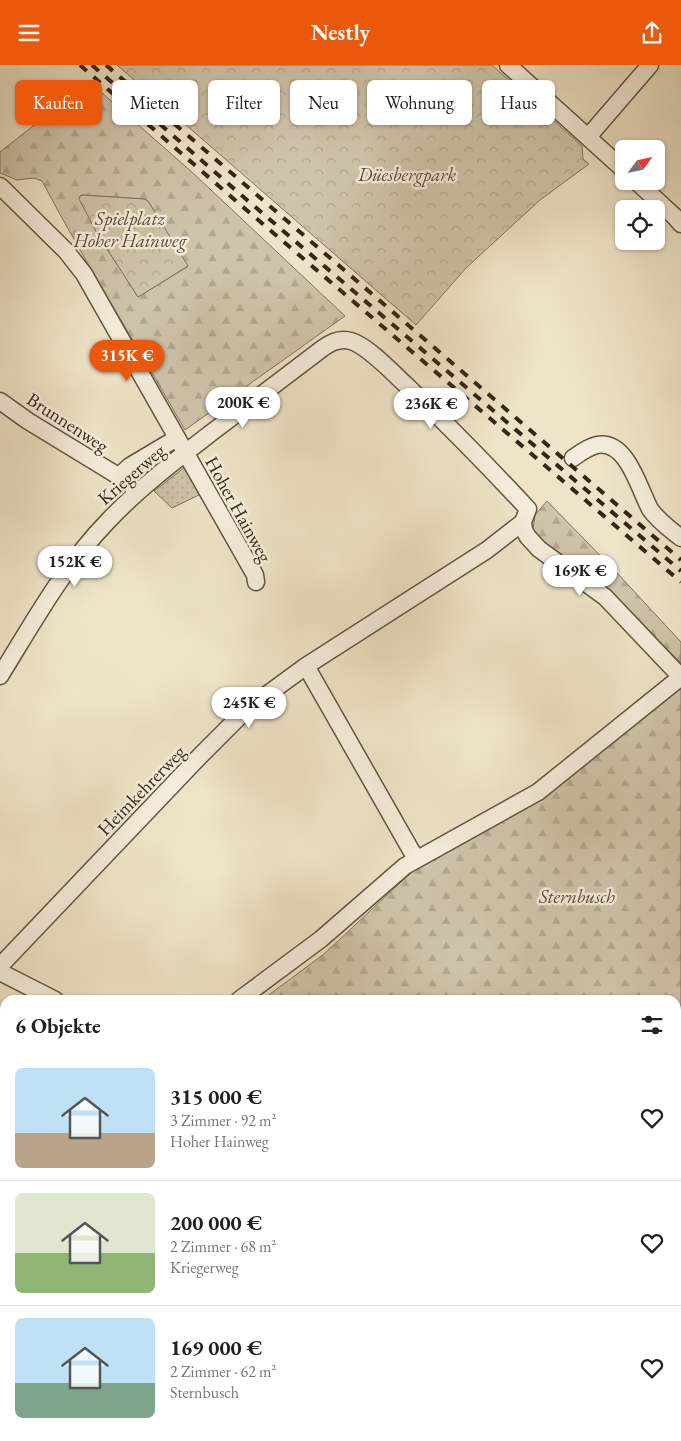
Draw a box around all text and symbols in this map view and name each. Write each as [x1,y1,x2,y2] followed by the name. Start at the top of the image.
[311,18,370,47] text: Nestly
[15,19,43,47] icon: menu
[638,19,666,47] icon: share
[15,80,102,125] chip: Kaufen
[112,80,198,125] chip: Mieten
[208,80,280,125] chip: Filter
[290,80,357,125] chip: Neu
[367,80,472,125] chip: Wohnung
[482,80,555,125] chip: Haus
[615,140,665,190] north arrow
[615,140,665,250] map controls
[357,162,456,187] park label: Düesbergpark
[615,200,665,250] button: locate
[73,206,187,253] park label: Spielplatz Hoher Hainweg
[86,339,168,382] pin: 315K €
[100,345,154,366] text: 315K €
[22,387,114,459] street label: Brunnenweg
[202,387,284,429] pin: 200K €
[390,387,472,430] pin: 236K €
[216,392,270,413] text: 200K €
[404,393,458,414] text: 236K €
[92,438,171,511] street label: Kriegerweg
[199,452,278,567] street label: Hoher Hainweg
[34,545,116,588] pin: 152K €
[48,551,102,572] text: 152K €
[539,555,621,597] pin: 169K €
[553,560,607,581] text: 169K €
[208,687,290,729] pin: 245K €
[222,692,276,713] text: 245K €
[92,739,191,841] street label: Heimkehrerweg
[538,884,615,909] park label: Sternbusch
[638,1011,666,1039] icon: filters
[15,1012,101,1039] text: 6 Objekte
[170,1083,262,1110] text: 315 000 €
[55,1088,115,1148] icon: home
[638,1104,666,1132] icon: heart
[170,1110,276,1131] text: 3 Zimmer · 92 m²
[170,1131,269,1152] text: Hoher Hainweg
[170,1209,262,1236] text: 200 000 €
[55,1213,115,1273] icon: home
[638,1229,666,1257] icon: heart
[170,1236,276,1257] text: 2 Zimmer · 68 m²
[170,1257,239,1278] text: Kriegerweg
[170,1334,262,1361] text: 169 000 €
[55,1338,115,1398] icon: home
[638,1354,666,1382] icon: heart
[170,1361,276,1382] text: 2 Zimmer · 62 m²
[170,1382,239,1403] text: Sternbusch

